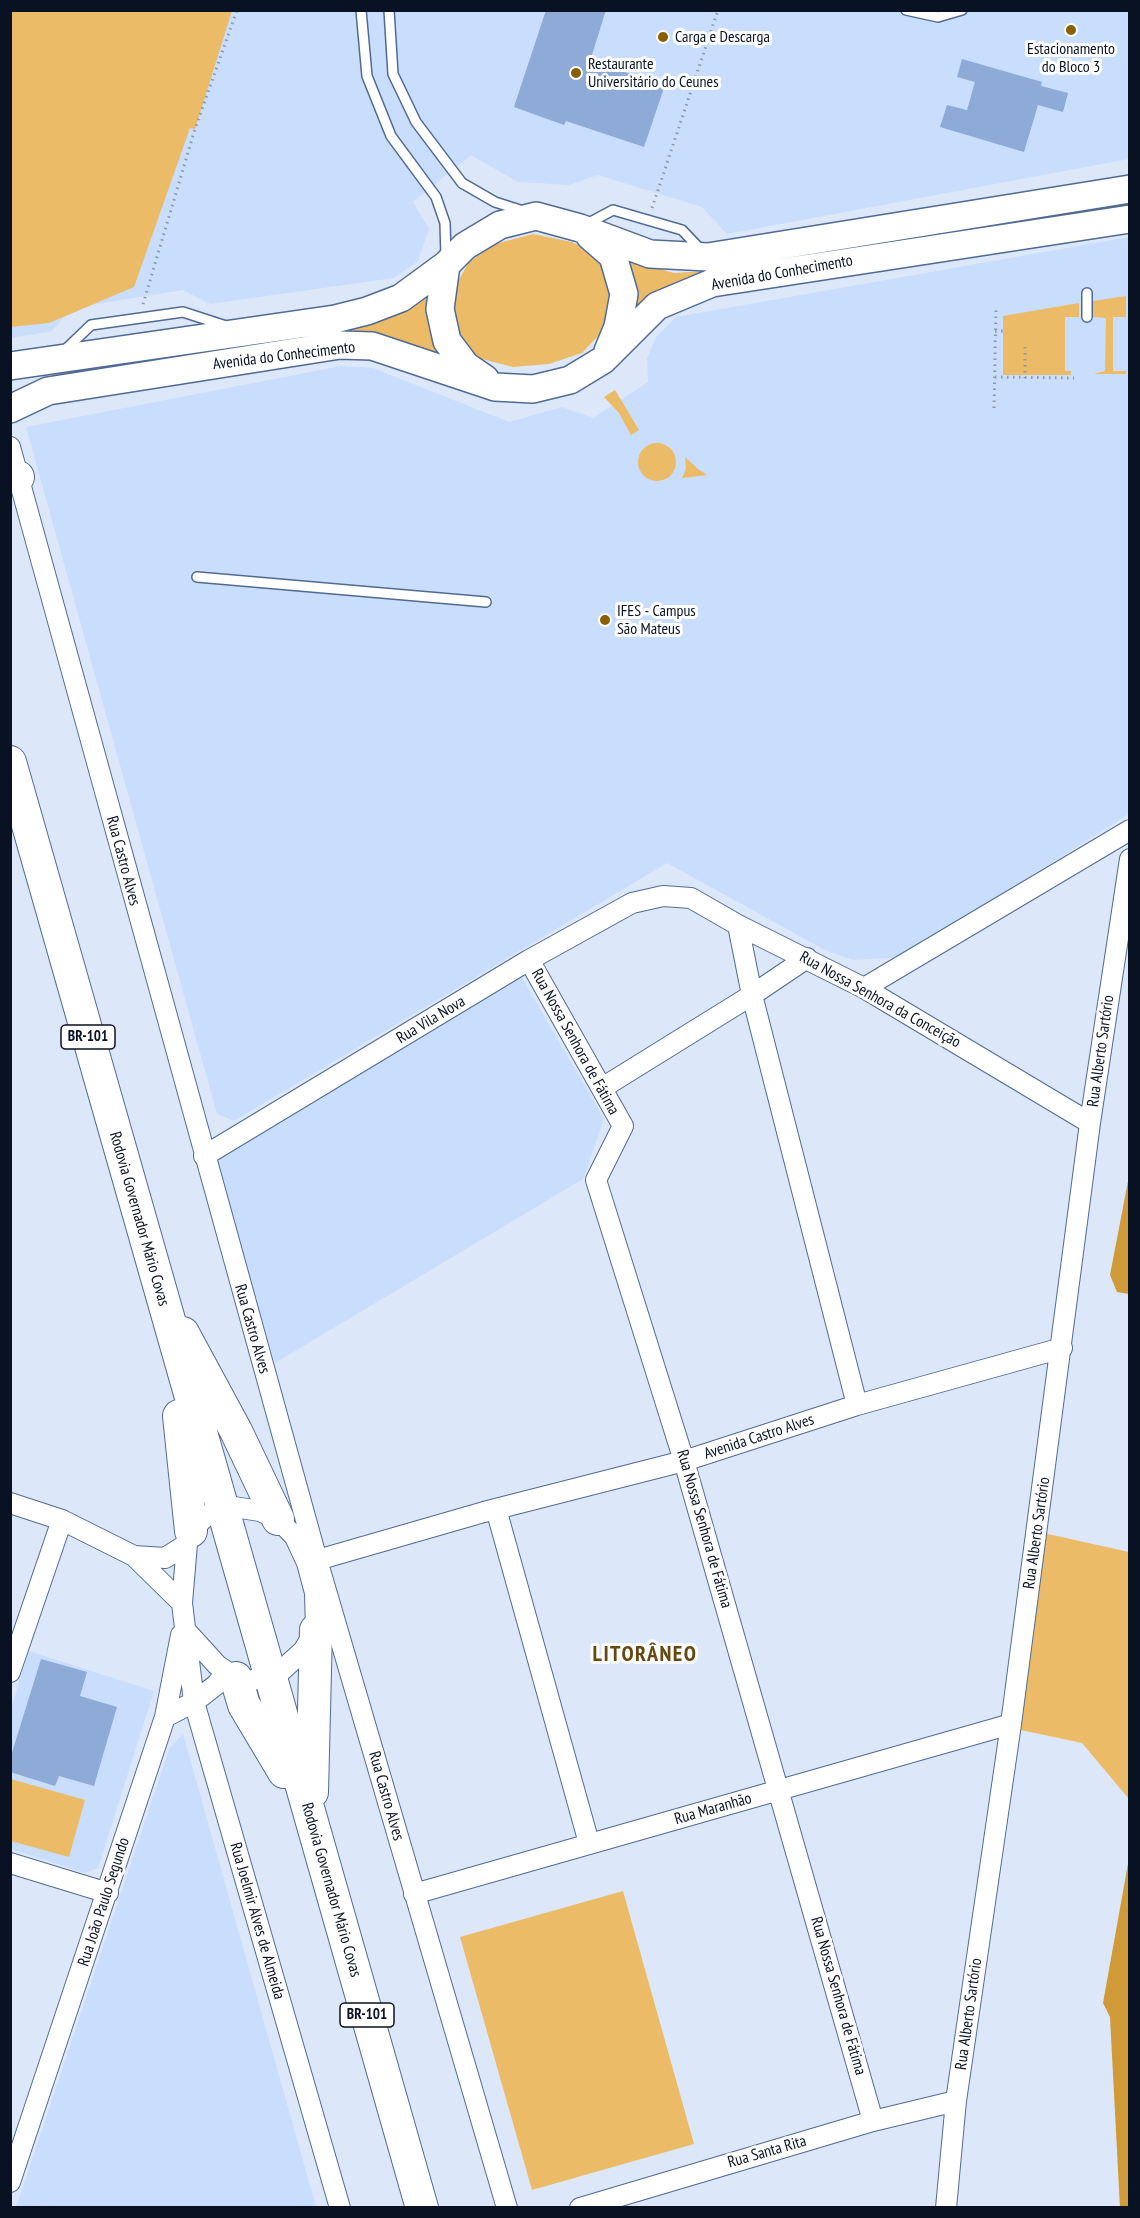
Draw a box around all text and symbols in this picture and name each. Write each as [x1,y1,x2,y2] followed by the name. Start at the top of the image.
[1064,23,1078,37] marker: Estacionamento do Bloco 3
[675,27,770,47] place label: Carga e Descarga
[656,30,670,44] marker: Carga e Descarga
[1027,39,1115,77] place label: Estacionamento do Bloco 3
[588,54,719,92] place label: Restaurante Universitário do Ceunes
[569,66,583,80] marker: Restaurante Universitário do Ceunes
[710,251,854,295] street label: Avenida do Conhecimento
[212,338,356,374] street label: Avenida do Conhecimento
[617,601,696,639] place label: IFES - Campus São Mateus
[598,613,612,627] marker: IFES - Campus São Mateus
[102,814,144,908] street label: Rua Castro Alves
[796,948,964,1052] street label: Rua Nossa Senhora da Conceição
[527,966,623,1118] street label: Rua Nossa Senhora de Fátima
[393,992,469,1048] street label: Rua Vila Nova
[1084,994,1118,1108] street label: Rua Alberto Sartório
[61,1025,115,1049] road number: BR-101
[105,1130,173,1308] street label: Rodovia Governador Mário Covas
[230,1282,274,1376] street label: Rua Castro Alves
[702,1410,816,1464] street label: Avenida Castro Alves
[672,1448,736,1610] street label: Rua Nossa Senhora de Fátima
[1020,1476,1054,1590] street label: Rua Alberto Sartório
[593,1642,697,1668] district label: LITORÂNEO
[364,1749,408,1843] street label: Rua Castro Alves
[672,1789,754,1829] street label: Rua Maranhão
[297,1801,365,1979] street label: Rodovia Governador Mário Covas
[74,1835,134,1969] street label: Rua João Paulo Segundo
[225,1840,289,2002] street label: Rua Joelmir Alves de Almeida
[806,1915,870,2077] street label: Rua Nossa Senhora de Fátima
[952,1957,986,2071] street label: Rua Alberto Sartório
[340,2003,394,2027] road number: BR-101
[726,2132,808,2172] street label: Rua Santa Rita

